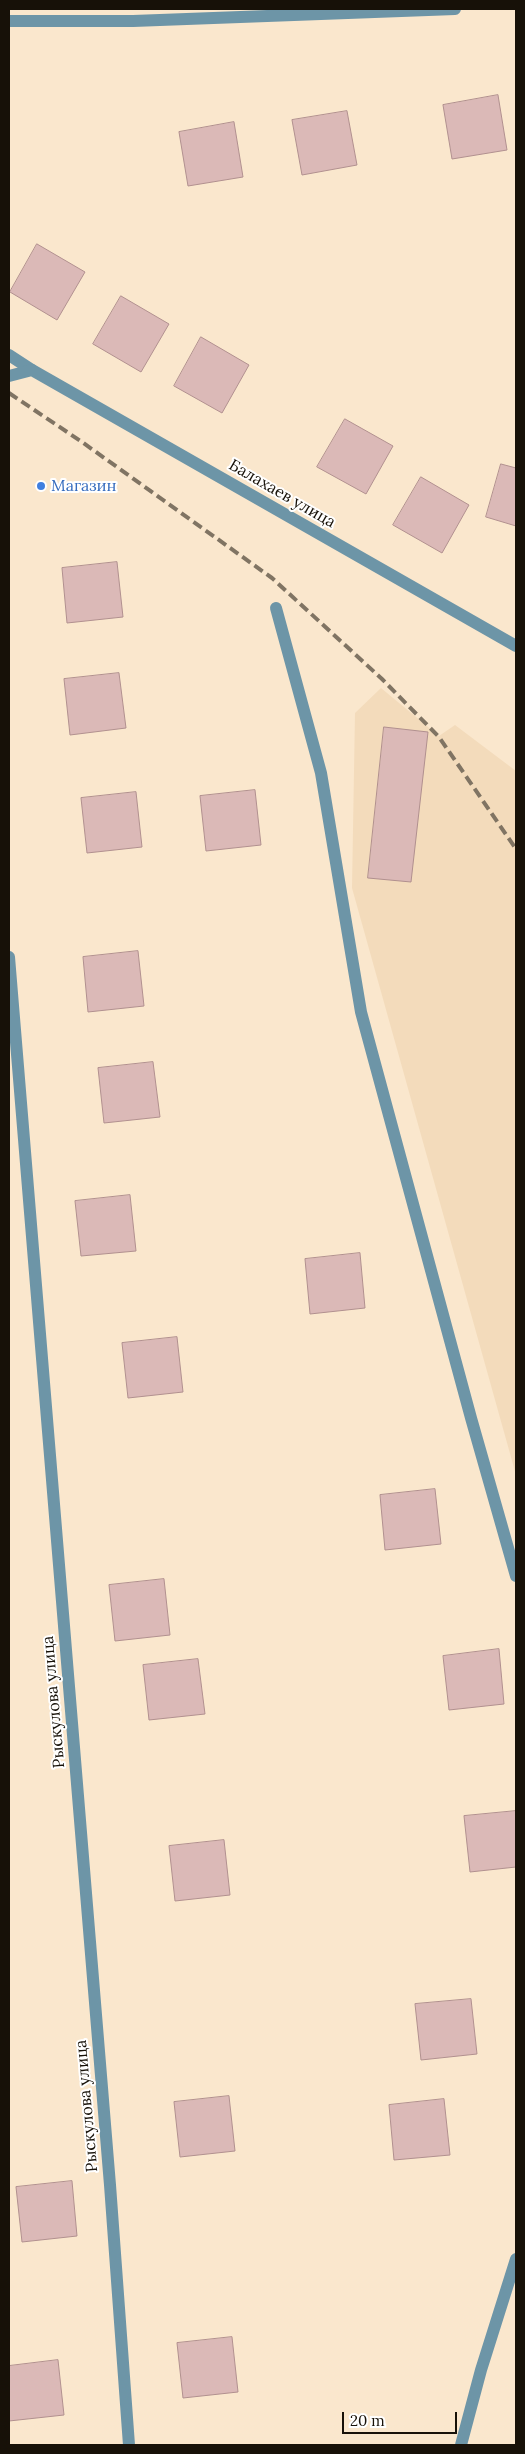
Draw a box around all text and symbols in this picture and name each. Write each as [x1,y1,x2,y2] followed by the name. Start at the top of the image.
[225,456,339,532] street label: Балахаев улица
[51,476,117,496] place label: Магазин
[35,480,47,492] marker: Магазин
[39,1635,69,1769] street label: Рыскулова улица
[72,2039,102,2173] street label: Рыскулова улица
[345,2402,460,2434] scale bar
[350,2411,385,2430] text: 20 m

